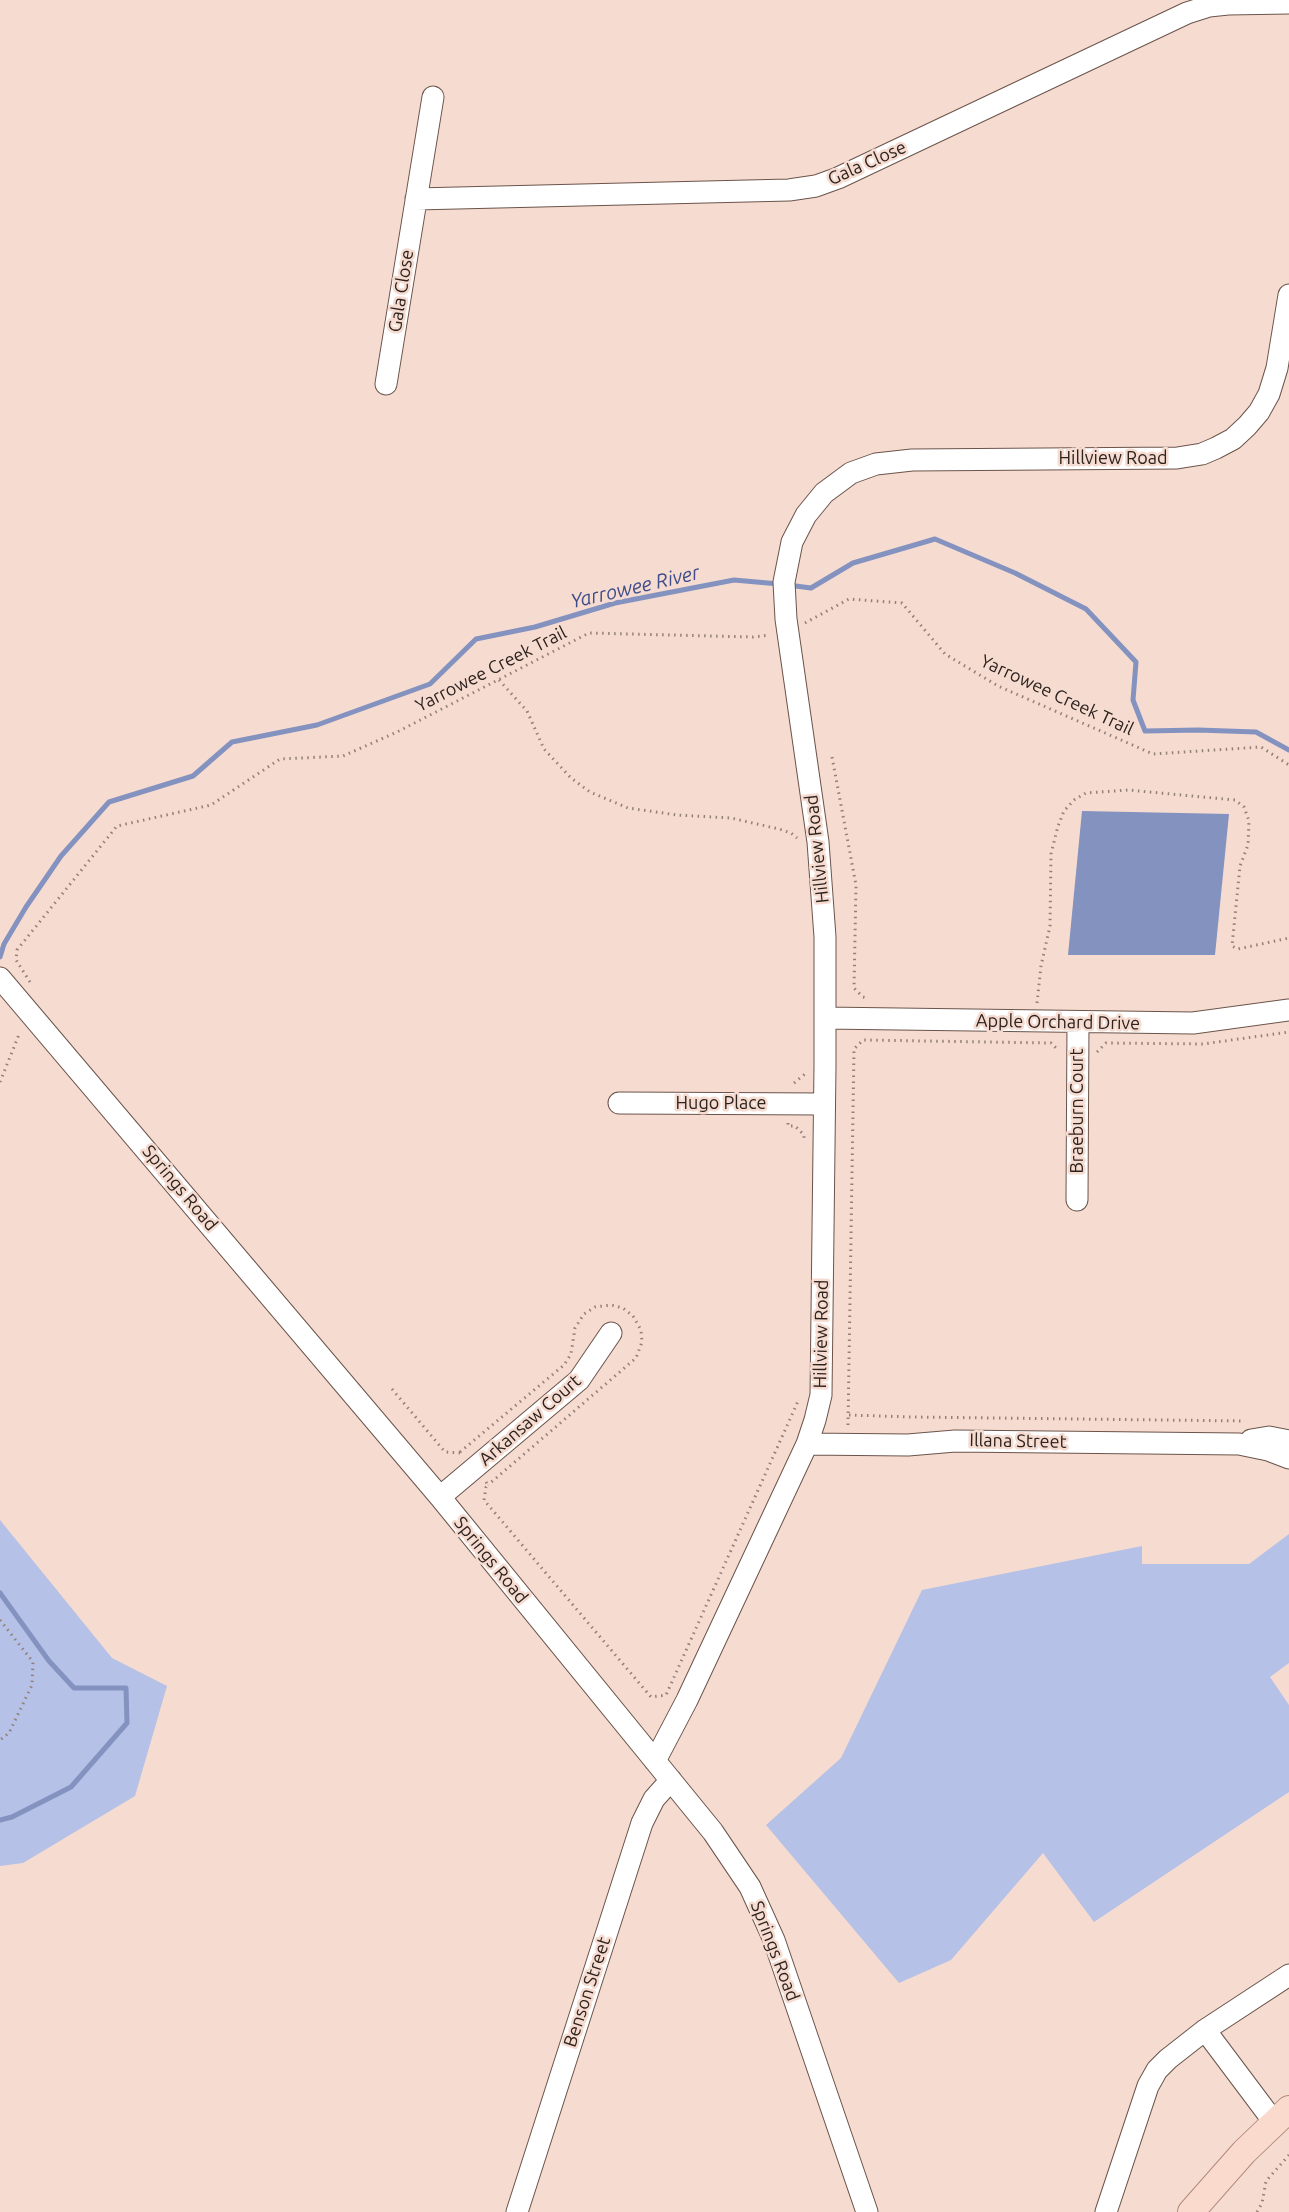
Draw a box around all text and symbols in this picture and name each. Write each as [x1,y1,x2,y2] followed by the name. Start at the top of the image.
[825,136,909,190] street label: Gala Close
[384,248,418,334] street label: Gala Close
[1058,447,1168,469] street label: Hillview Road
[568,560,702,614] water label: Yarrowee River
[412,622,570,716] street label: Yarrowee Creek Trail
[977,650,1137,740] street label: Yarrowee Creek Trail
[801,794,833,904] street label: Hillview Road
[976,1010,1140,1034] street label: Apple Orchard Drive
[1066,1048,1088,1174] street label: Braeburn Court
[676,1092,766,1114] street label: Hugo Place
[138,1141,222,1235] street label: Springs Road
[809,1279,833,1389] street label: Hillview Road
[475,1370,585,1470] street label: Arkansaw Court
[969,1429,1067,1453] street label: Illana Street
[450,1512,532,1608] street label: Springs Road
[746,1898,804,2004] street label: Springs Road
[559,1934,615,2050] street label: Benson Street

